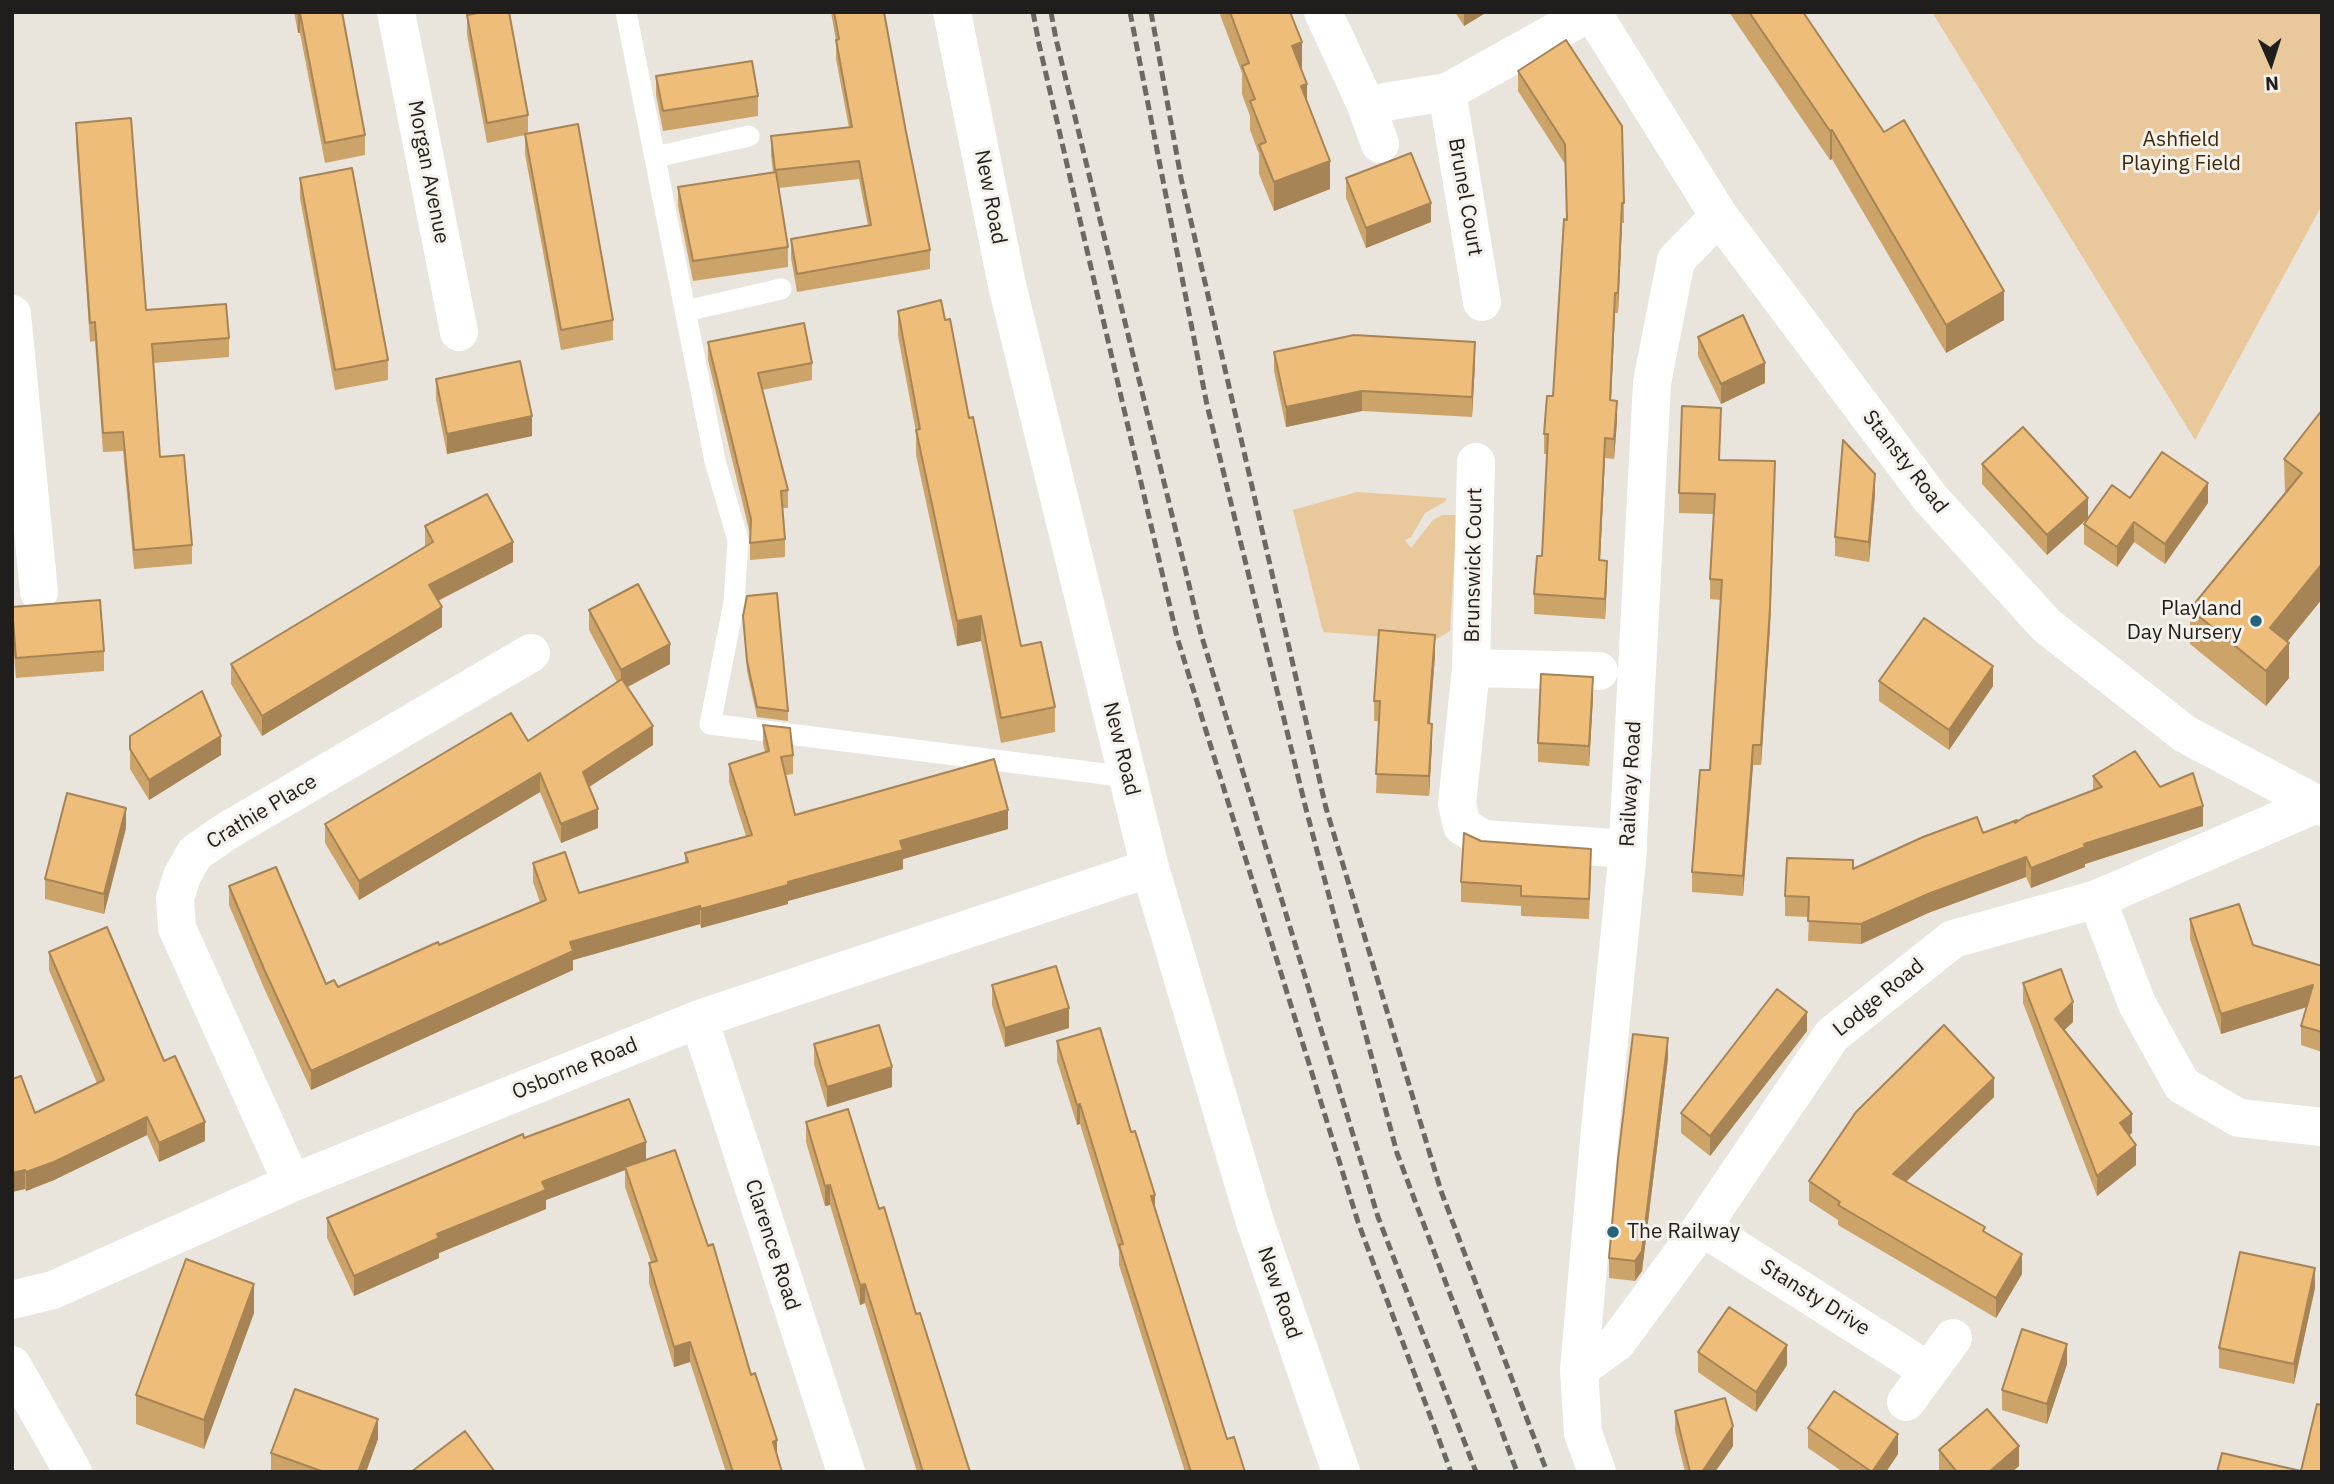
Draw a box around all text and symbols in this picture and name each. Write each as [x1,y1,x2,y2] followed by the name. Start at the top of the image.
[2236,28,2306,98] north arrow
[2265,72,2280,96] text: N
[402,98,454,246] street label: Morgan Avenue
[2121,127,2241,177] park label: Ashfield Playing Field
[1442,136,1488,258] street label: Brunel Court
[969,148,1011,246] street label: New Road
[1857,405,1953,519] street label: Stansty Road
[1460,487,1488,643] street label: Brunswick Court
[2127,596,2242,646] place label: Playland Day Nursery
[2248,613,2264,629] marker: Playland Day Nursery
[1097,700,1145,798] street label: New Road
[1615,720,1647,848] street label: Railway Road
[202,769,322,855] street label: Crathie Place
[1828,954,1930,1042] street label: Lodge Road
[508,1032,642,1106] street label: Osborne Road
[739,1176,805,1314] street label: Clarence Road
[1627,1219,1740,1245] place label: The Railway
[1605,1224,1621,1240] marker: The Railway
[1252,1244,1306,1342] street label: New Road
[1756,1254,1874,1342] street label: Stansty Drive

